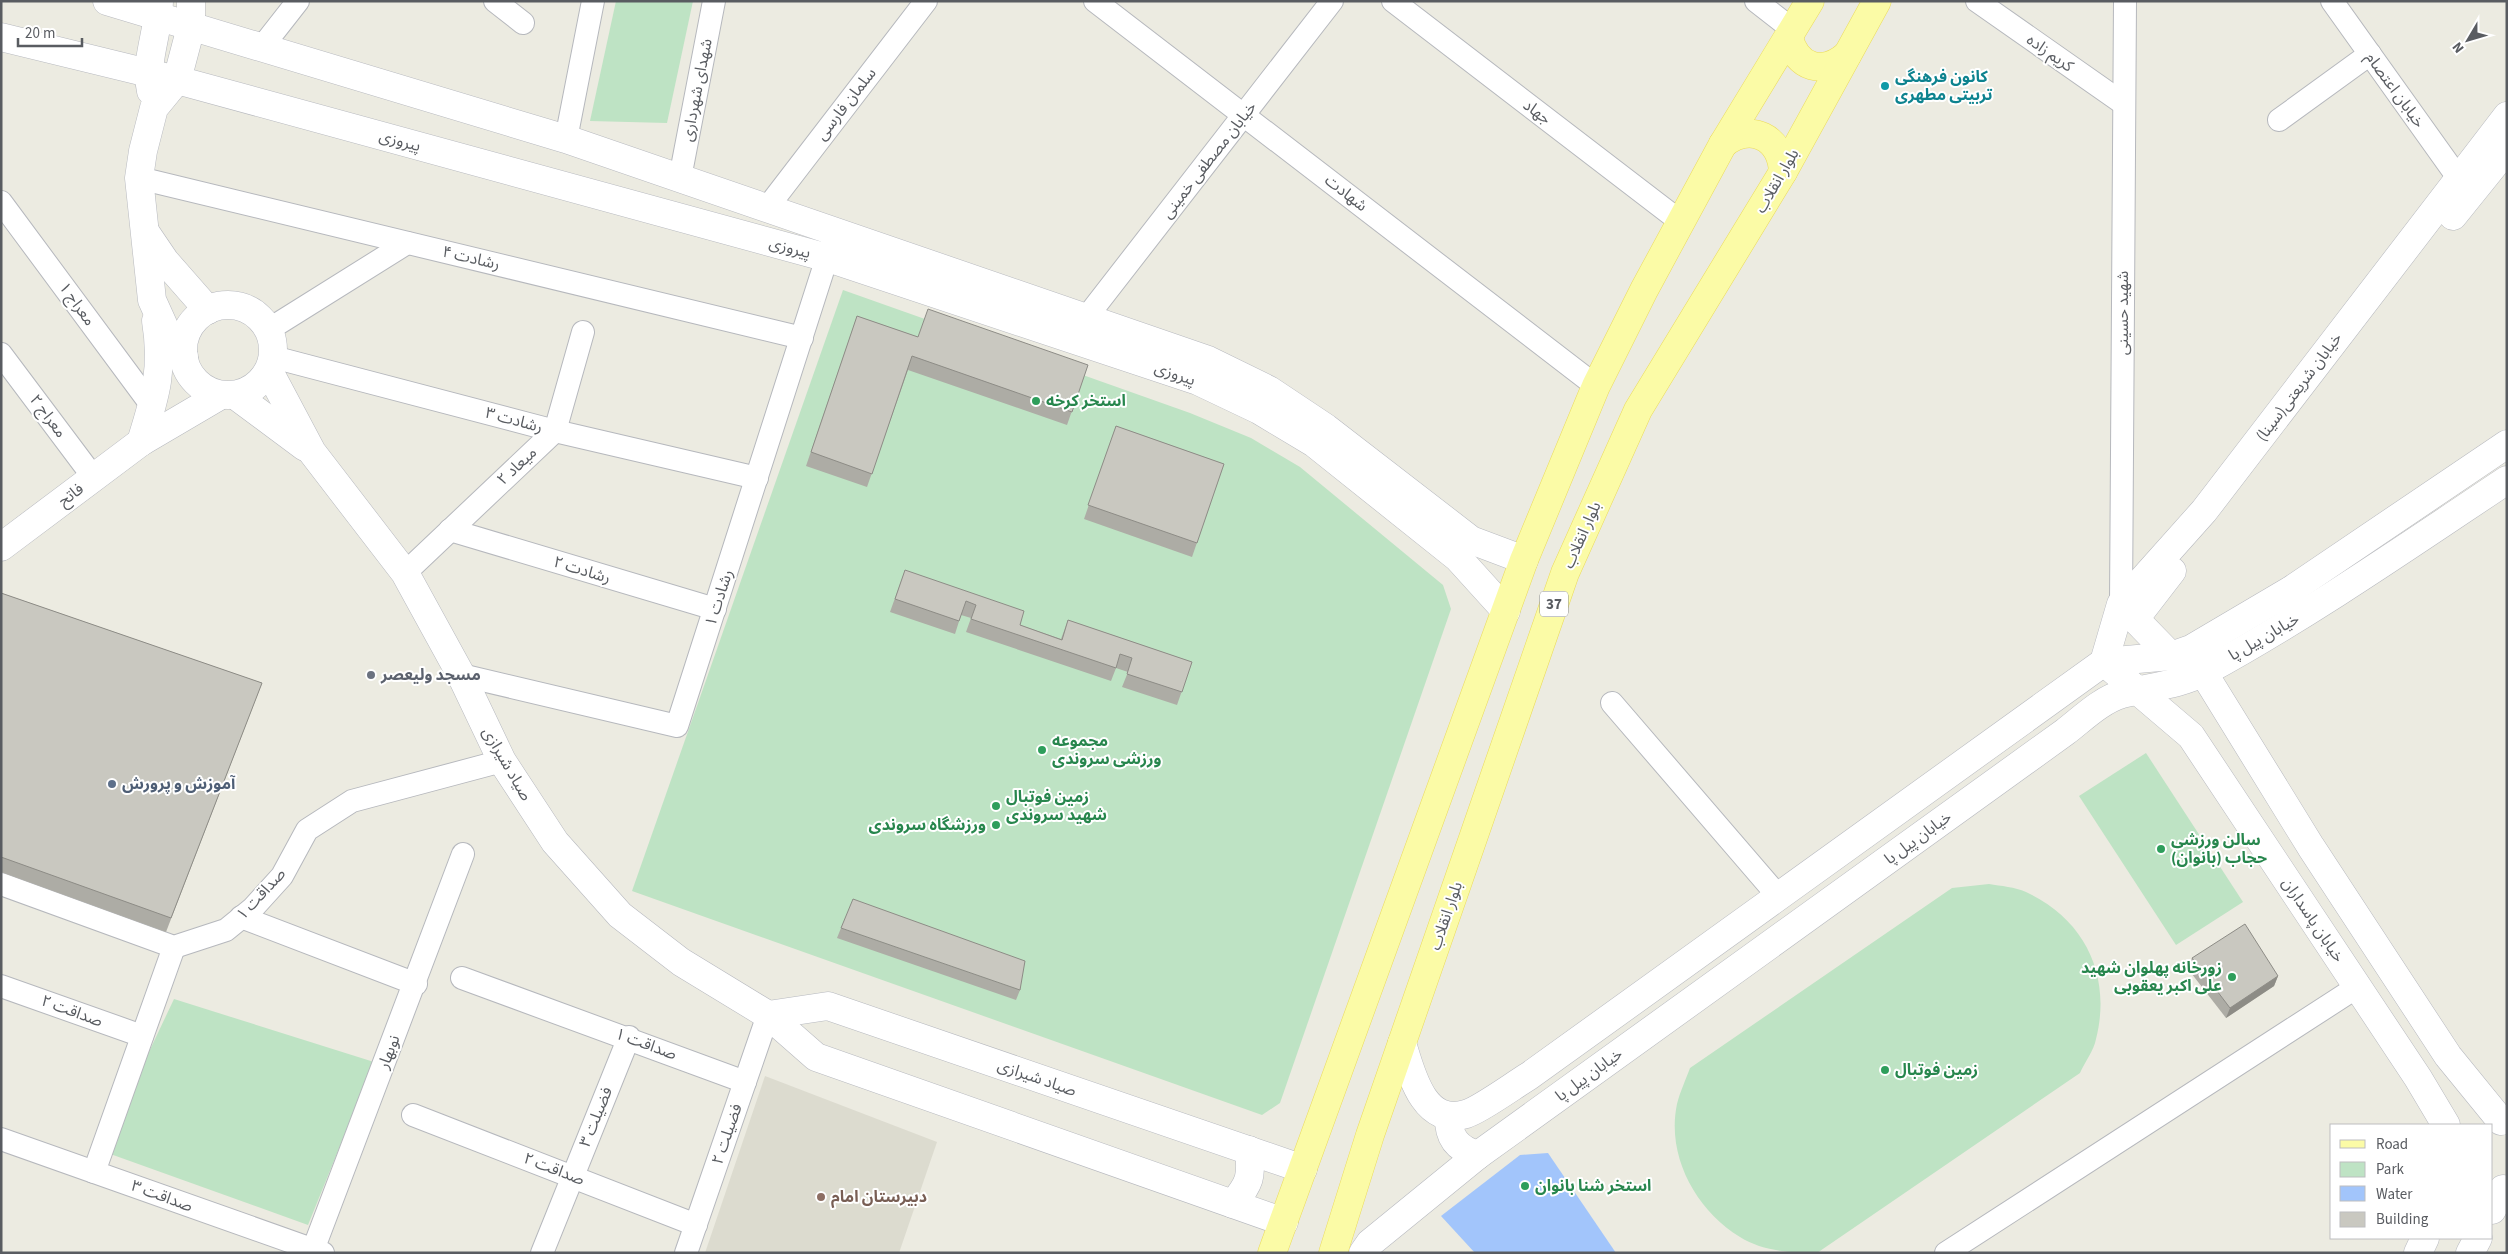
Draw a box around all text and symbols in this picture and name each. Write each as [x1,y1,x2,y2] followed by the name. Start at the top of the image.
[18,15,81,47] scale bar
[2443,15,2493,65] north arrow
[25,23,55,44] text: 20 m
[2021,29,2078,78] street label: کریم زاده
[676,37,718,143] street label: شهدای شهرداری
[2448,38,2469,57] text: N
[2359,48,2430,133] street label: خیابان اعتصام
[811,63,881,145] street label: سلمان فارسی
[1895,66,1993,106] place label: کانون فرهنگی تربیتی مطهری
[1879,80,1891,92] marker: کانون فرهنگی تربیتی مطهری
[1518,94,1556,130] street label: جهاد
[1156,97,1262,223] street label: خیابان مصطفی خمینی
[377,125,423,157] street label: پیروزی
[1750,145,1804,217] street label: بلوار انقلاب
[1320,169,1372,217] street label: شهادت
[767,232,813,264] street label: پیروزی
[440,241,502,275] street label: رشادت ۴
[2112,271,2134,355] street label: شهید حسینی
[53,278,100,331] street label: معراج ۱
[2251,328,2347,446] street label: خیابان شریعتی(سینا)
[1151,357,1199,391] street label: پیروزی
[24,390,72,443] street label: معراج ۲
[1046,390,1126,412] place label: استخر کرخه
[1030,395,1042,407] marker: استخر کرخه
[483,402,545,438] street label: رشادت ۳
[492,442,542,490] street label: میعاد ۲
[54,478,89,513] street label: فاتح
[1558,498,1606,572] street label: بلوار انقلاب
[551,551,613,589] street label: رشادت ۲
[700,567,738,629] street label: رشادت ۱
[1540,592,1568,616] road number: 37
[2225,608,2303,666] street label: خیابان پیل پا
[380,664,481,686] place label: مسجد ولیعصر
[365,669,377,681] marker: مسجد ولیعصر
[477,723,537,805] street label: صیاد شیرازی
[1052,730,1162,770] place label: مجموعه ورزشی سروندی
[1036,744,1048,756] marker: مجموعه ورزشی سروندی
[122,773,236,795] place label: آموزش و پرورش
[106,778,118,790] marker: آموزش و پرورش
[1006,786,1107,826] place label: زمین فوتبال شهید سروندی
[990,800,1002,812] marker: زمین فوتبال شهید سروندی
[1880,806,1956,870] street label: خیابان پیل پا
[869,814,986,836] place label: ورزشگاه سروندی
[990,819,1002,831] marker: ورزشگاه سروندی
[2171,829,2267,869] place label: سالن ورزشی حجاب (بانوان)
[2155,843,2167,855] marker: سالن ورزشی حجاب (بانوان)
[231,863,291,925] street label: صداقت ۱
[2277,873,2349,967] street label: خیابان پاسداران
[1424,879,1468,953] street label: بلوار انقلاب
[2081,957,2222,997] place label: زورخانه پهلوان شهید علی اکبر یعقوبی
[2226,971,2238,983] marker: زورخانه پهلوان شهید علی اکبر یعقوبی
[38,990,106,1032] street label: صداقت ۲
[612,1023,680,1065] street label: صداقت ۱
[372,1032,406,1073] street label: نوبهار
[1551,1043,1627,1107] street label: خیابان پیل پا
[995,1054,1079,1102] street label: صیاد شیرازی
[1895,1059,1978,1081] place label: زمین فوتبال
[1879,1064,1891,1076] marker: زمین فوتبال
[574,1084,618,1150] street label: فضیلت ۳
[706,1101,748,1167] street label: فضیلت ۲
[2330,1124,2493,1239] legend
[2376,1134,2408,1155] text: Road
[520,1147,588,1191] street label: صداقت ۲
[2376,1159,2405,1180] text: Park
[128,1175,196,1217] street label: صداقت ۳
[1535,1175,1651,1197] place label: استخر شنا بانوان
[1519,1180,1531,1192] marker: استخر شنا بانوان
[2376,1184,2413,1205] text: Water
[831,1186,927,1208] place label: دبیرستان امام
[815,1191,827,1203] marker: دبیرستان امام
[2376,1209,2429,1230] text: Building

